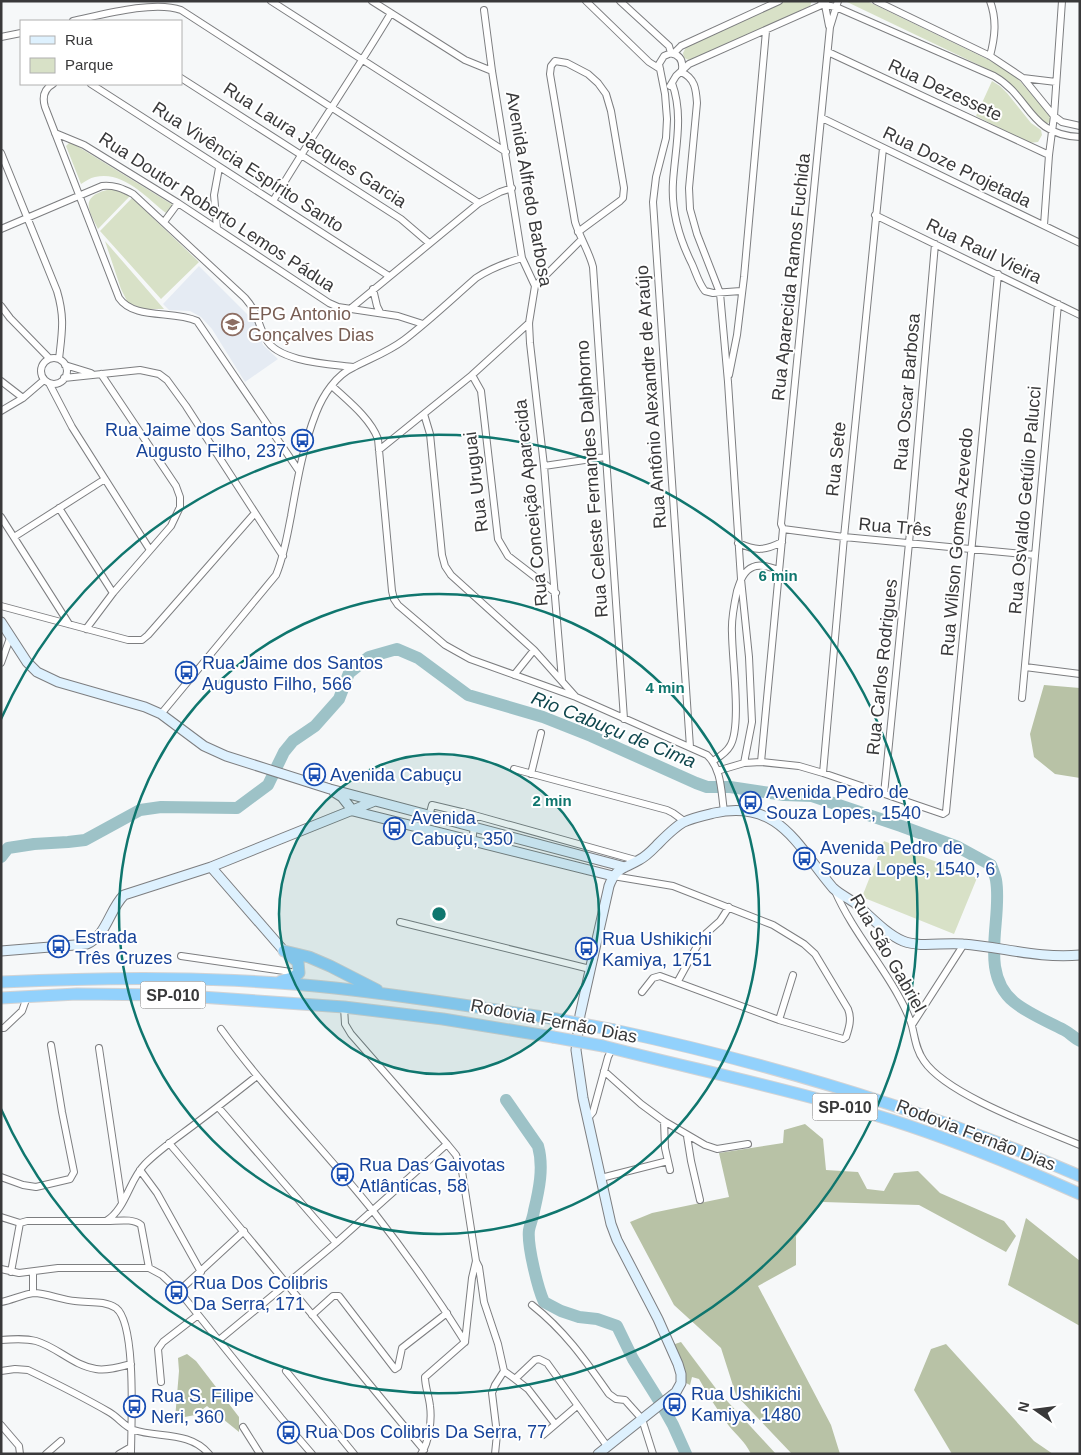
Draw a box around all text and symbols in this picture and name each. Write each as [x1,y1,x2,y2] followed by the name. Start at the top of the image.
[20,20,182,85] legend
[65,31,93,48] text: Rua
[885,55,1005,125] street label: Rua Dezessete
[65,56,113,73] text: Parque
[220,78,411,212] street label: Rua Laura Jacques Garcia
[502,90,556,289] street label: Avenida Alfredo Barbosa
[149,98,347,236] street label: Rua Vivência Espírito Santo
[880,122,1035,212] street label: Rua Doze Projetada
[95,128,339,296] street label: Rua Doutor Roberto Lemos Pádua
[768,151,814,402] street label: Rua Aparecida Ramos Fuchida
[923,214,1046,288] street label: Rua Raul Vieira
[632,265,670,529] street label: Rua Antônio Alexandre de Araújo
[248,304,374,345] place label: EPG Antonio Gonçalves Dias
[890,311,924,472] street label: Rua Oscar Barbosa
[220,312,244,336] school or university icon: EPG Antonio Gonçalves Dias
[572,340,612,618] street label: Rua Celeste Fernandes Dalphorno
[1005,385,1045,615] street label: Rua Osvaldo Getúlio Palucci
[510,397,552,608] street label: Rua Conceição Aparecida
[105,420,286,461] place label: Rua Jaime dos Santos Augusto Filho, 237
[822,421,850,497] street label: Rua Sete
[937,427,977,657] street label: Rua Wilson Gomes Azevedo
[290,428,314,452] bus stop icon: Rua Jaime dos Santos Augusto Filho, 237
[460,431,492,533] street label: Rua Uruguai
[858,514,932,540] street label: Rua Três
[758,567,798,584] text: 6 min
[863,578,901,756] street label: Rua Carlos Rodrigues
[202,653,383,694] place label: Rua Jaime dos Santos Augusto Filho, 566
[174,661,198,685] bus stop icon: Rua Jaime dos Santos Augusto Filho, 566
[645,679,685,696] text: 4 min
[529,687,699,772] water label: Rio Cabuçu de Cima
[302,763,326,787] bus stop icon: Avenida Cabuçu
[330,765,462,785] place label: Avenida Cabuçu
[766,782,921,823] place label: Avenida Pedro de Souza Lopes, 1540
[738,790,762,814] bus stop icon: Avenida Pedro de Souza Lopes, 1540
[532,792,572,809] text: 2 min
[411,808,513,849] place label: Avenida Cabuçu, 350
[383,816,407,840] bus stop icon: Avenida Cabuçu, 350
[820,838,995,879] place label: Avenida Pedro de Souza Lopes, 1540, 6
[792,846,816,870] bus stop icon: Avenida Pedro de Souza Lopes, 1540, 6
[846,890,930,1016] street label: Rua São Gabriel
[430,905,448,923] centre of rings
[75,927,172,968] place label: Estrada Três Cruzes
[602,929,712,970] place label: Rua Ushikichi Kamiya, 1751
[47,935,71,959] bus stop icon: Estrada Três Cruzes
[574,937,598,961] bus stop icon: Rua Ushikichi Kamiya, 1751
[140,982,206,1008] road number: SP-010
[469,995,639,1047] street label: Rodovia Fernão Dias
[812,1094,878,1120] road number: SP-010
[893,1095,1059,1175] street label: Rodovia Fernão Dias
[359,1155,505,1196] place label: Rua Das Gaivotas Atlânticas, 58
[331,1163,355,1187] bus stop icon: Rua Das Gaivotas Atlânticas, 58
[193,1273,328,1314] place label: Rua Dos Colibris Da Serra, 171
[165,1281,189,1305] bus stop icon: Rua Dos Colibris Da Serra, 171
[691,1384,801,1425] place label: Rua Ushikichi Kamiya, 1480
[1011,1385,1061,1435] north arrow
[151,1386,254,1427] place label: Rua S. Filipe Neri, 360
[663,1392,687,1416] bus stop icon: Rua Ushikichi Kamiya, 1480
[123,1394,147,1418] bus stop icon: Rua S. Filipe Neri, 360
[1014,1400,1032,1414] text: N
[277,1420,301,1444] bus stop icon: Rua Dos Colibris Da Serra, 77
[305,1422,547,1442] place label: Rua Dos Colibris Da Serra, 77

